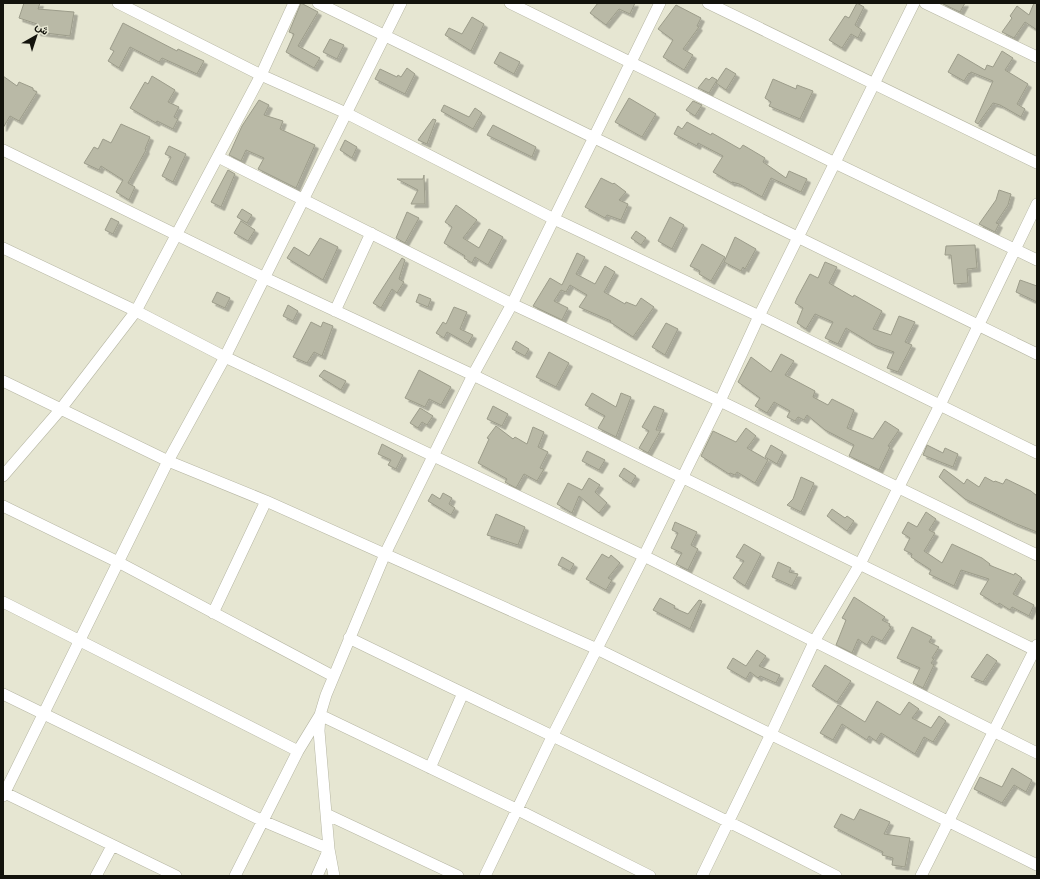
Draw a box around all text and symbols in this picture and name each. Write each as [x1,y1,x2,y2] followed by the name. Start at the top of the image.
[16,16,56,56] north arrow
[32,19,52,39] text: ش

